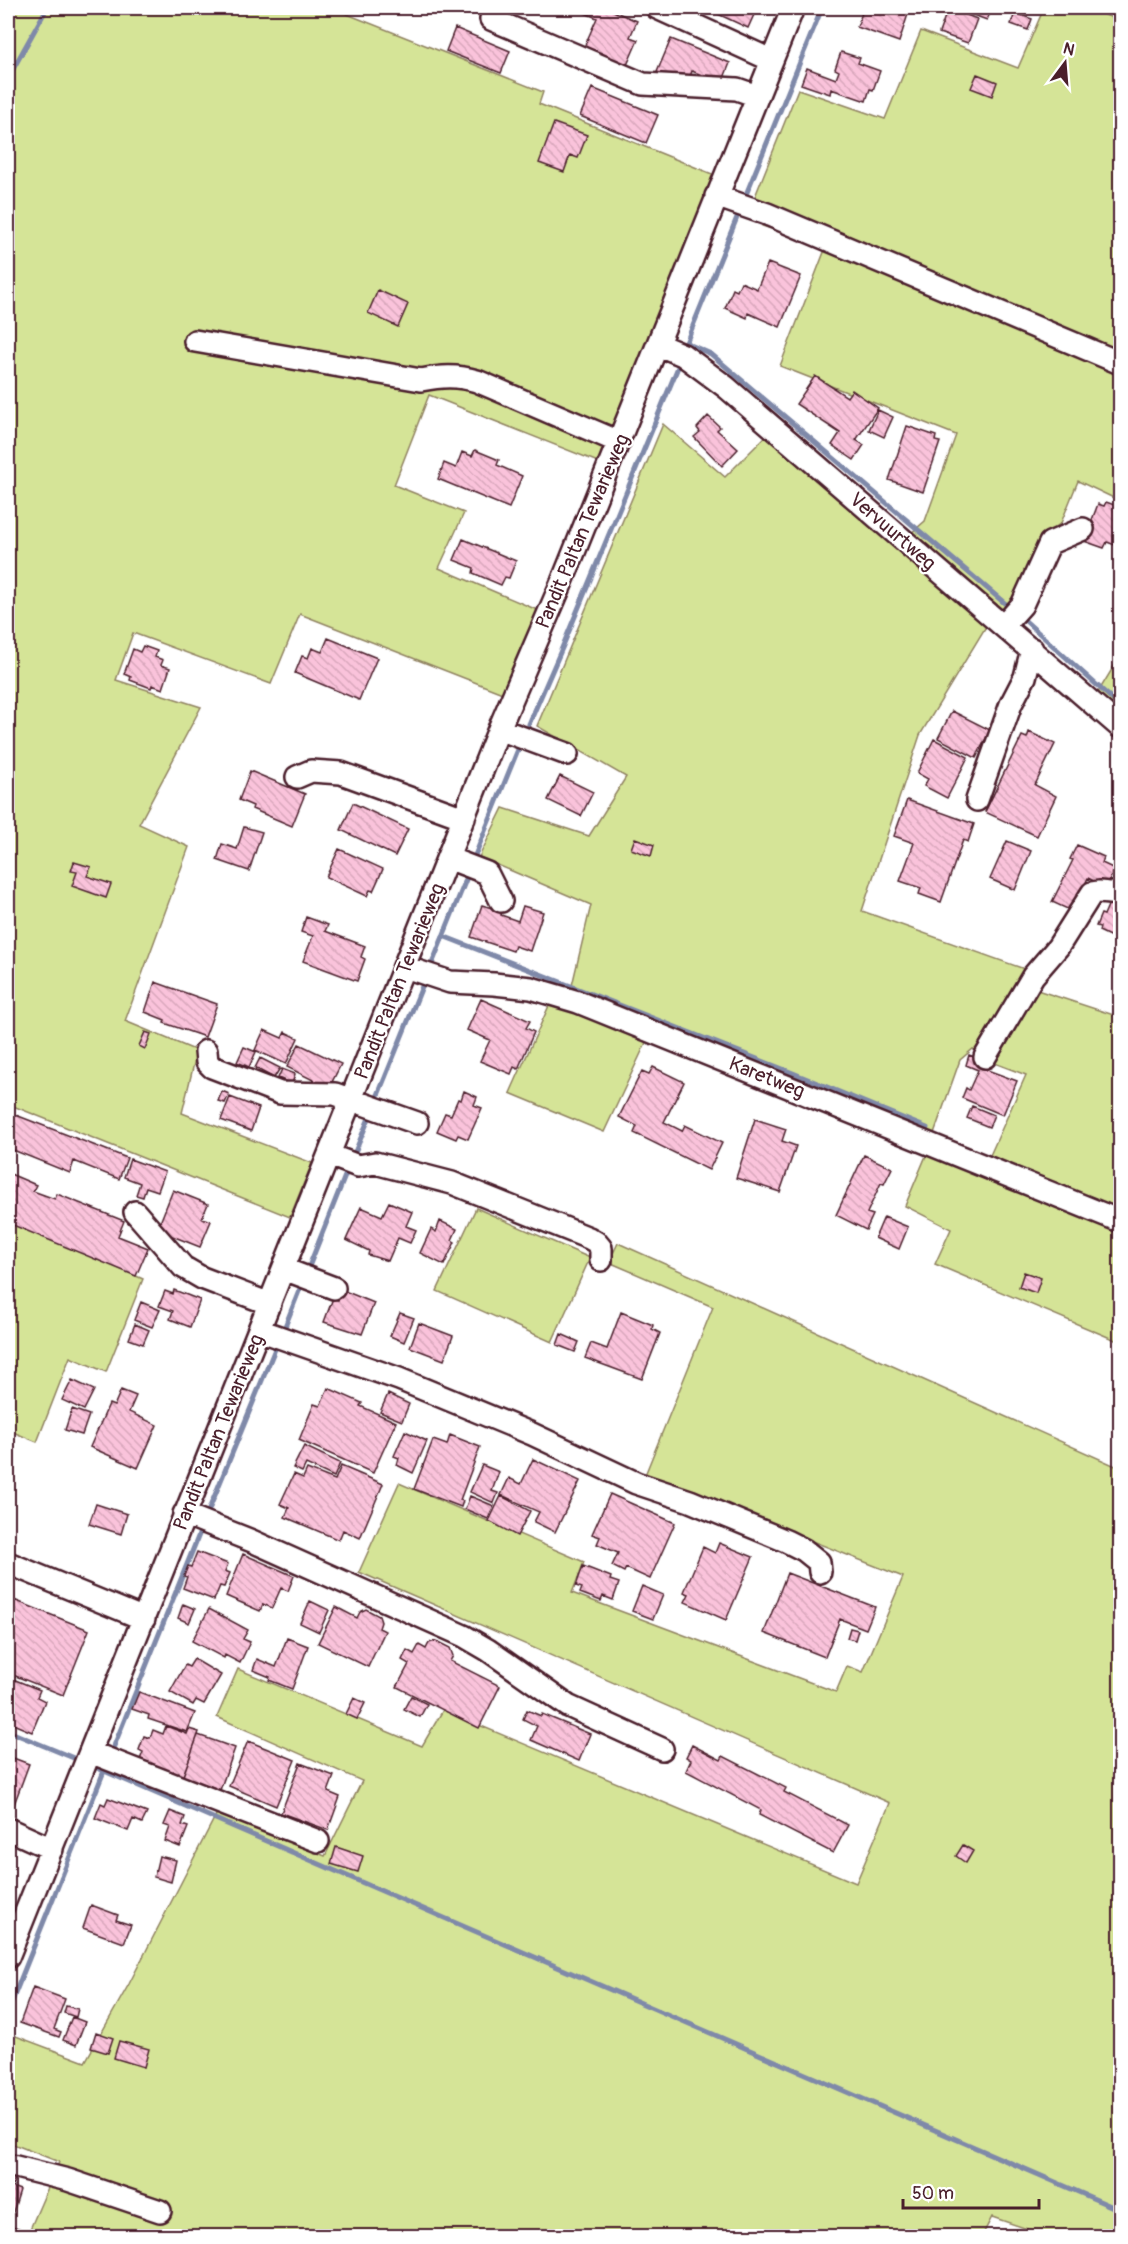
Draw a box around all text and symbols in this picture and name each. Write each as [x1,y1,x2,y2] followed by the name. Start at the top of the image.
[1035,33,1095,93] north arrow
[1061,38,1077,61] text: N
[530,430,635,632] street label: Pandit Paltan Tewarieweg
[844,487,941,576] street label: Vervuurtweg
[349,879,450,1083] street label: Pandit Paltan Tewarieweg
[725,1051,808,1104] street label: Karetweg
[168,1330,269,1534] street label: Pandit Paltan Tewarieweg
[903,2172,1040,2210] scale bar
[912,2182,954,2205] text: 50 m

